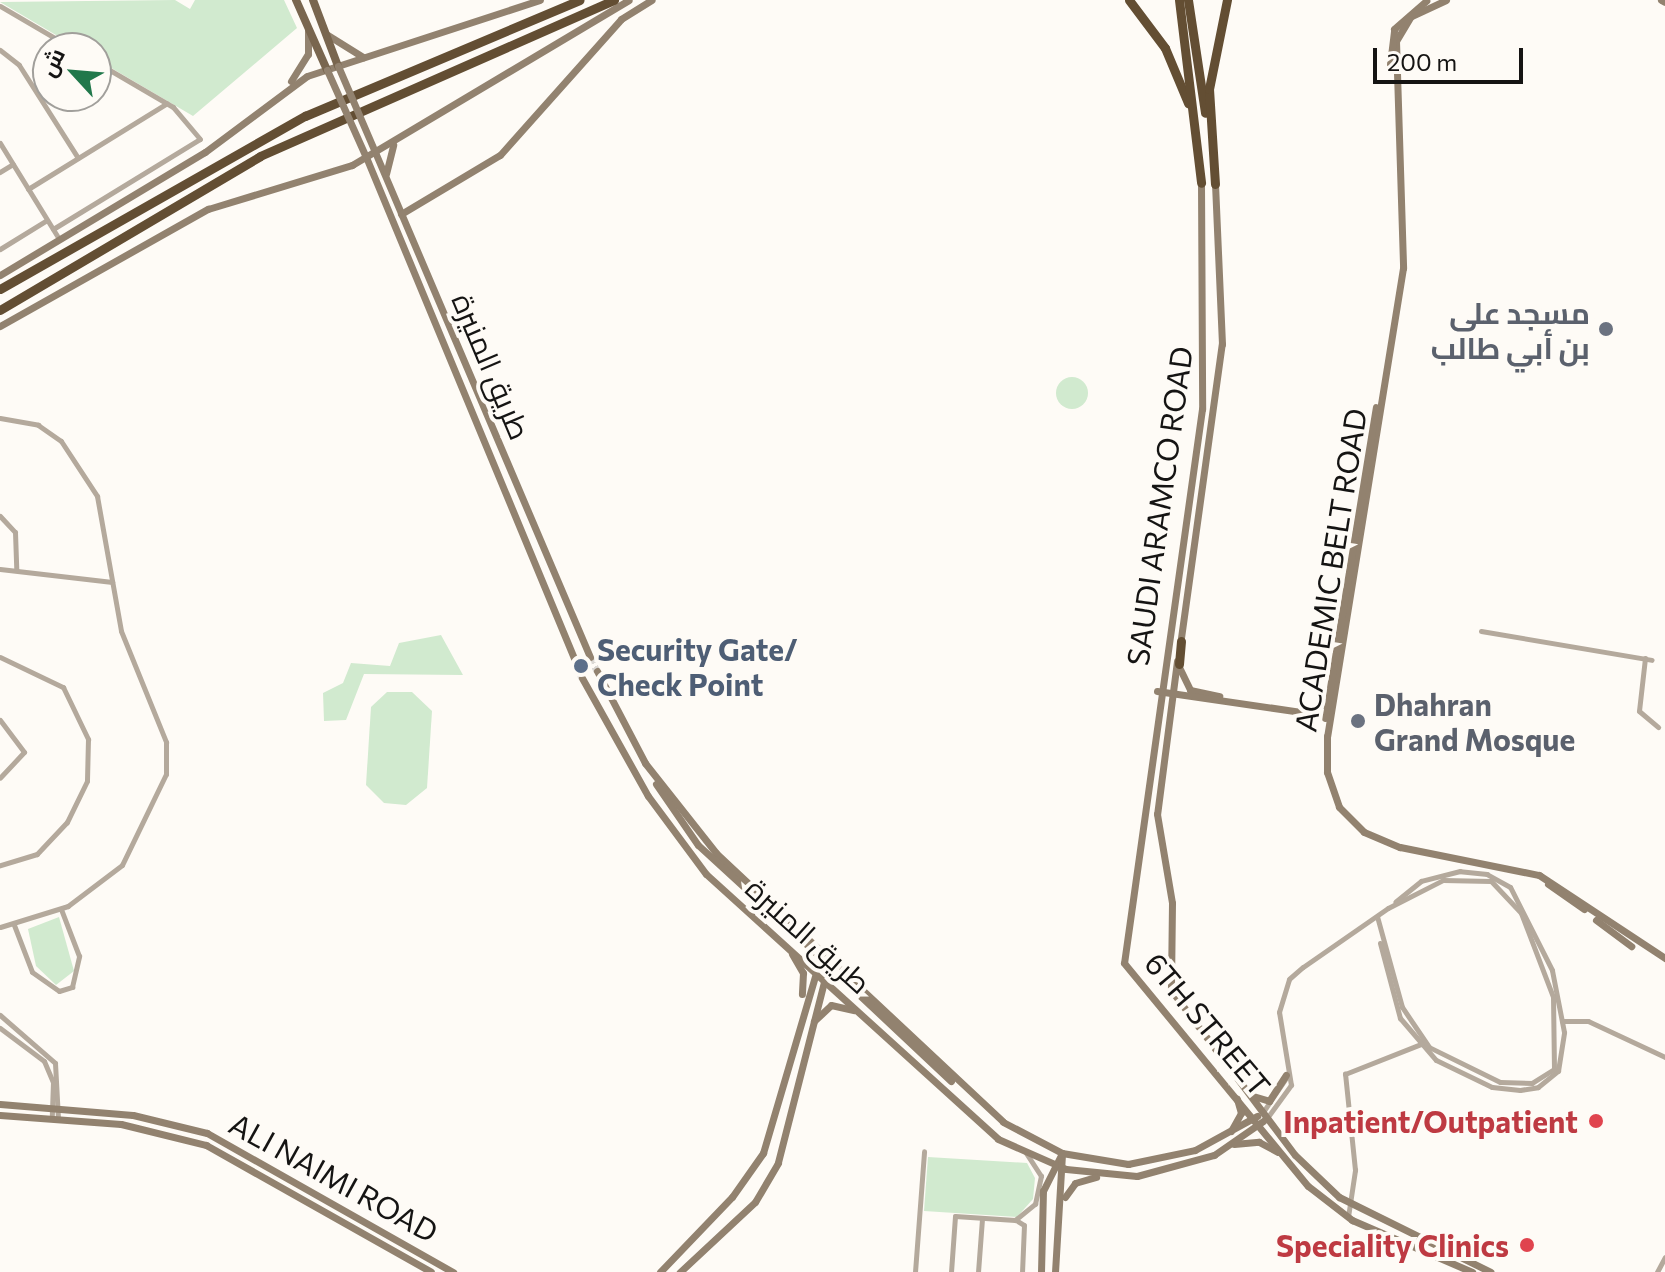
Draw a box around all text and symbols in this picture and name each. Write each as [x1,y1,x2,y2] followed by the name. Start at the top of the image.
[32,32,112,112] north arrow
[1377,32,1527,82] scale bar
[33,44,70,81] text: ش
[1387,47,1457,76] text: 200 m
[445,288,539,444] street label: طريق المنيرة
[1431,294,1590,364] place label: مسجد علي بن أبي طالب
[1597,320,1615,338] marker: مسجد علي بن أبي طالب
[1119,344,1199,668] street label: SAUDI ARAMCO ROAD
[1287,406,1373,734] street label: ACADEMIC BELT ROAD
[597,631,798,702] place label: Security Gate/ Check Point
[572,657,590,675] marker: Security Gate/ Check Point
[1374,686,1575,756] place label: Dhahran Grand Mosque
[1349,712,1367,730] marker: Dhahran Grand Mosque
[739,870,879,1000] street label: طريق المنيرة
[1138,945,1278,1103] street label: 6TH STREET
[1283,1103,1578,1139] place label: Inpatient/Outpatient
[224,1105,444,1249] street label: ALI NAIMI ROAD
[1585,1110,1607,1132] marker: Inpatient/Outpatient
[1276,1227,1509,1263] place label: Speciality Clinics
[1516,1234,1538,1256] marker: Speciality Clinics

